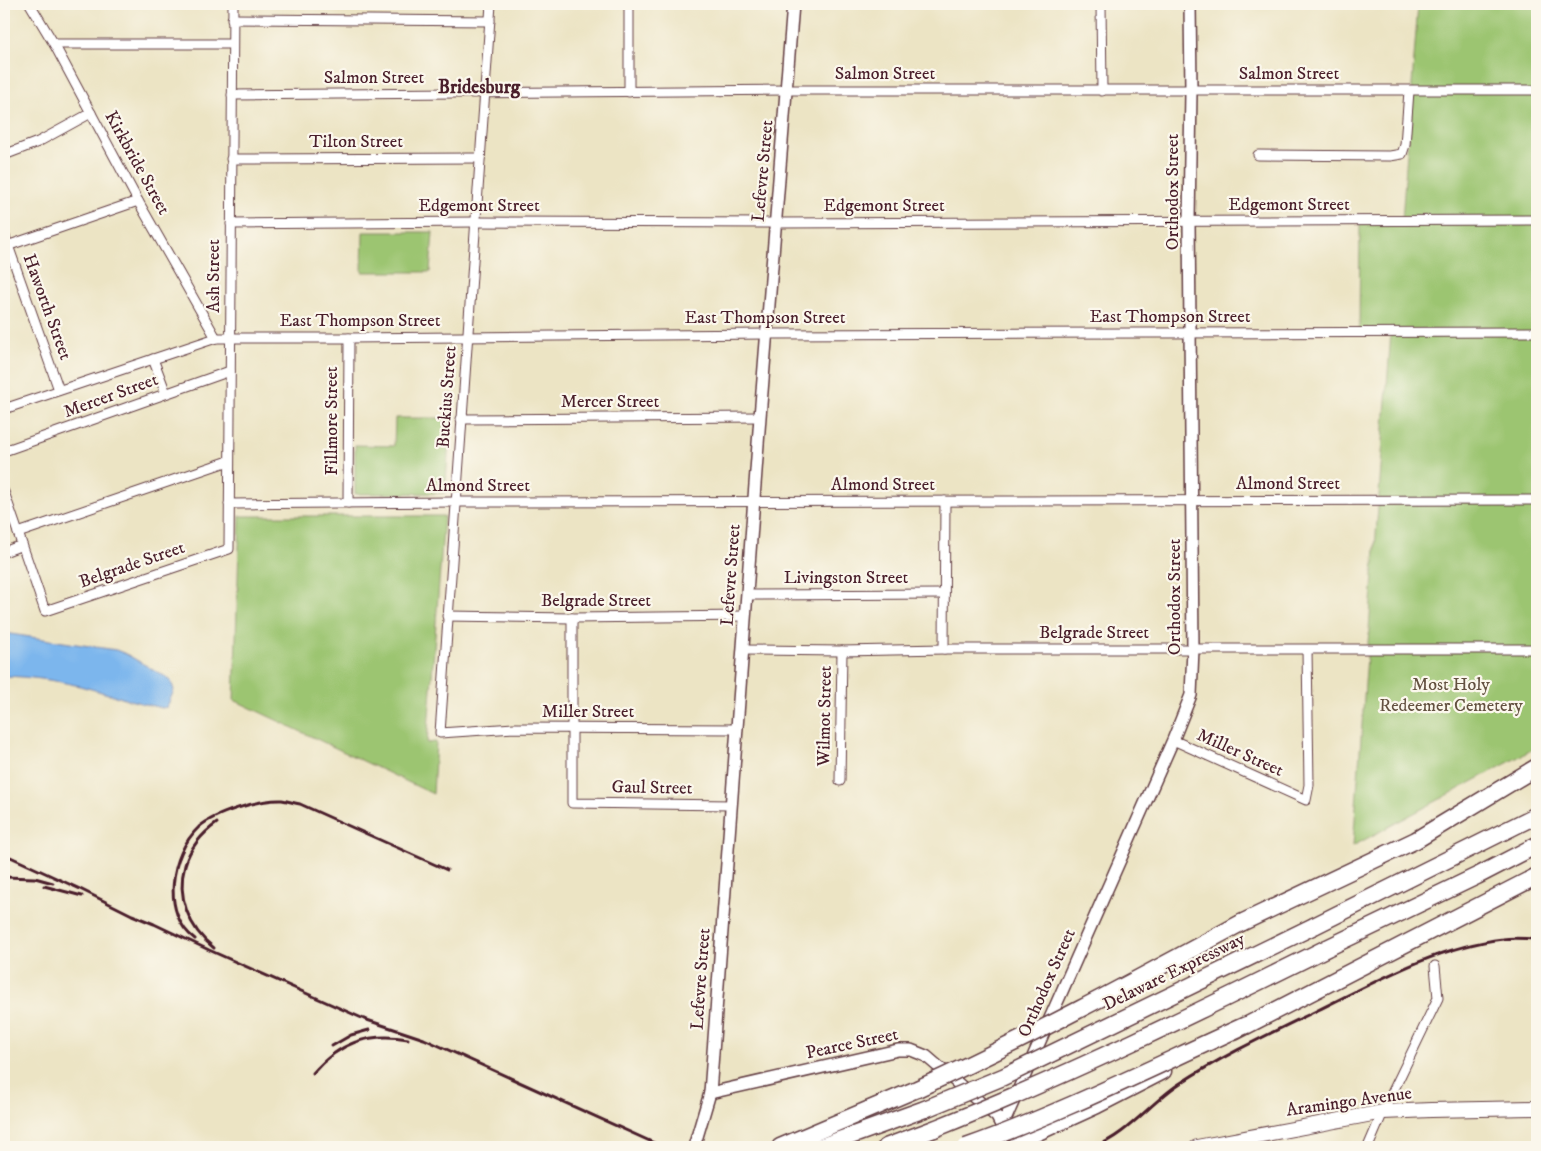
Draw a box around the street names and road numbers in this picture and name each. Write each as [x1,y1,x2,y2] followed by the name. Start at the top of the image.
[835,63,936,85] street label: Salmon Street
[1239,63,1340,85] street label: Salmon Street
[324,67,425,89] street label: Salmon Street
[99,107,175,219] street label: Kirkbride Street
[748,119,778,223] street label: Lefevre Street
[309,131,403,153] street label: Tilton Street
[1162,134,1184,250] street label: Orthodox Street
[1228,194,1350,216] street label: Edgemont Street
[418,195,540,217] street label: Edgemont Street
[823,195,945,217] street label: Edgemont Street
[203,239,225,313] street label: Ash Street
[18,251,76,363] street label: Haworth Street
[1090,306,1251,328] street label: East Thompson Street
[685,307,846,329] street label: East Thompson Street
[280,310,441,332] street label: East Thompson Street
[432,345,462,449] street label: Buckius Street
[321,366,343,476] street label: Fillmore Street
[61,369,161,423] street label: Mercer Street
[561,391,660,413] street label: Mercer Street
[1236,473,1340,495] street label: Almond Street
[831,474,935,496] street label: Almond Street
[426,475,530,497] street label: Almond Street
[716,523,746,627] street label: Lefevre Street
[76,537,188,593] street label: Belgrade Street
[1164,539,1186,655] street label: Orthodox Street
[784,567,909,589] street label: Livingston Street
[541,590,651,612] street label: Belgrade Street
[1039,622,1149,644] street label: Belgrade Street
[813,665,837,768] street label: Wilmot Street
[542,701,634,723] street label: Miller Street
[1193,724,1287,782] street label: Miller Street
[611,776,693,800] street label: Gaul Street
[1013,925,1081,1041] street label: Orthodox Street
[686,927,716,1031] street label: Lefevre Street
[1099,928,1249,1016] street label: Delaware Expressway
[804,1023,900,1064] street label: Pearce Street
[1285,1082,1413,1122] street label: Aramingo Avenue

